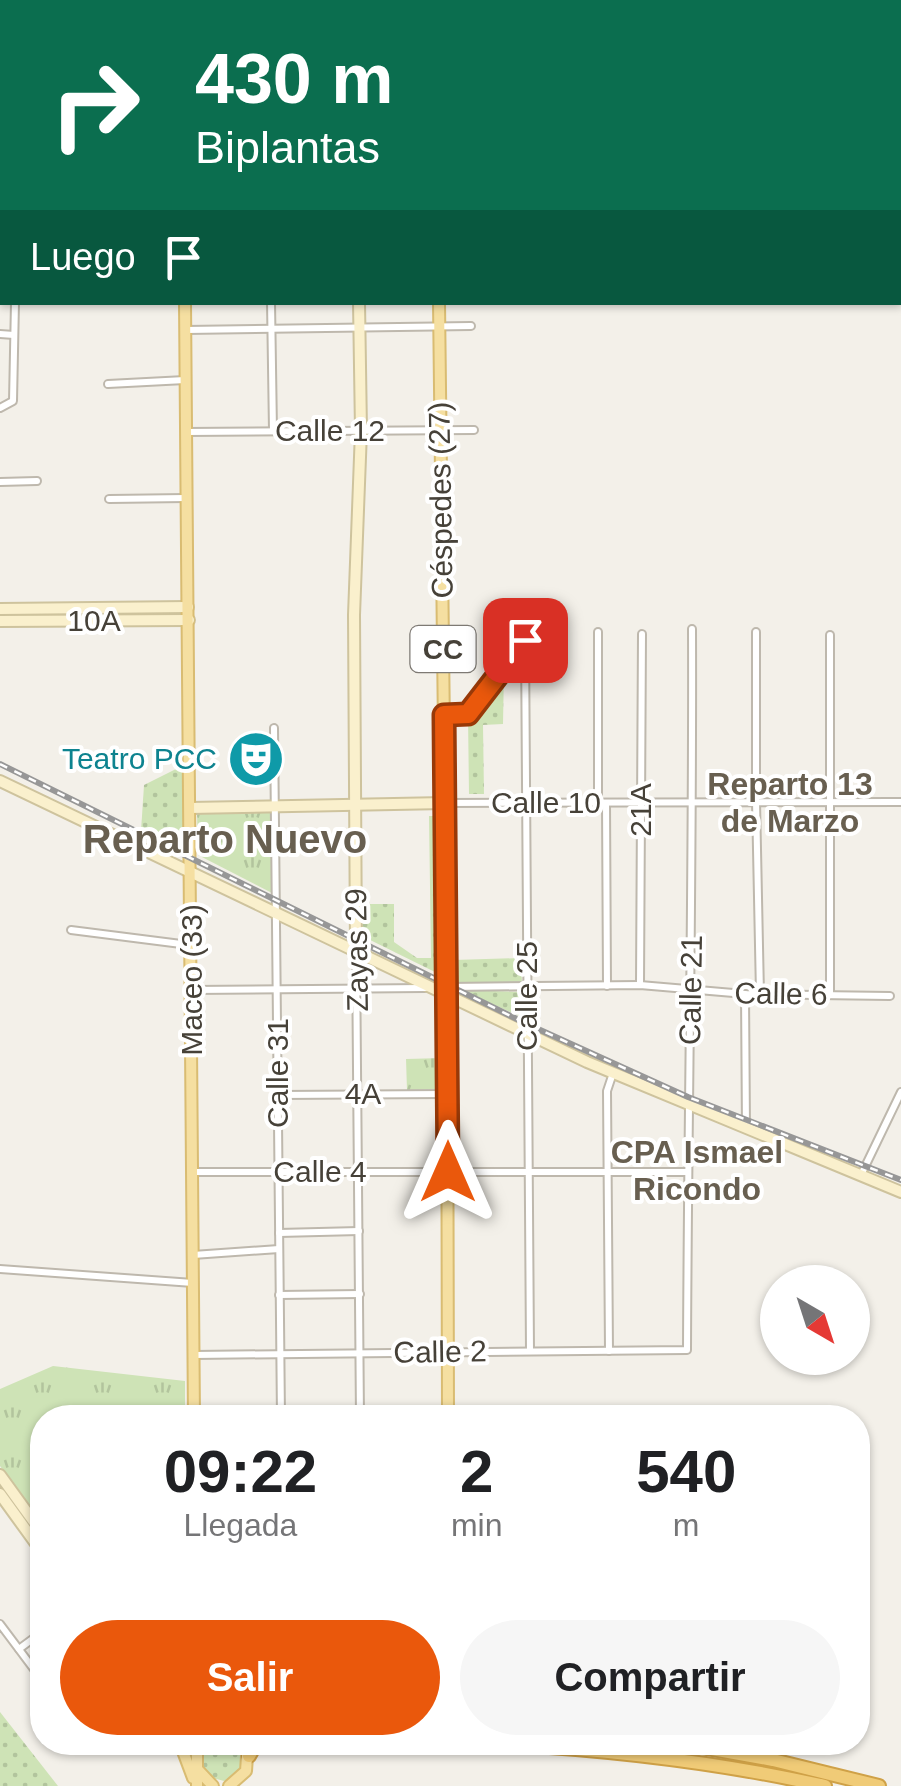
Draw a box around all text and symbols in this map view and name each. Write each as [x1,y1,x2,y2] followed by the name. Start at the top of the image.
[30,40,160,170] icon: right
[195,40,393,118] text: 430 m
[195,122,380,173] text: Biplantas
[156,230,211,285] icon: arrive
[30,236,136,278] text: Luego
[422,401,459,599] street label: Céspedes (27)
[275,414,385,447] street label: Calle 12
[483,598,568,683] pin
[67,604,121,637] street label: 10A
[498,613,553,668] icon: arrive
[410,626,476,672] road number: CC
[226,729,286,789] theatre icon: Teatro PCC
[62,742,217,775] place label: Teatro PCC
[707,766,873,839] district label: Reparto 13 de Marzo
[624,783,657,837] street label: 21A
[491,786,601,819] street label: Calle 10
[83,817,367,861] district label: Reparto Nuevo
[339,888,374,1012] street label: Zayas 29
[175,904,208,1056] street label: Maceo (33)
[673,935,708,1045] street label: Calle 21
[510,941,543,1051] street label: Calle 25
[734,976,828,1011] street label: Calle 6
[261,1018,294,1128] street label: Calle 31
[345,1077,381,1110] street label: 4A
[396,1120,500,1224] position arrow
[611,1134,783,1207] district label: CPA Ismael Ricondo
[273,1155,367,1188] street label: Calle 4
[760,1265,870,1375] north arrow
[760,1265,870,1375] map controls
[393,1334,487,1369] street label: Calle 2
[164,1438,317,1505] text: 09:22
[460,1438,493,1505] text: 2
[636,1438,736,1505] text: 540
[183,1507,297,1543] text: Llegada
[451,1507,502,1543] text: min
[673,1507,700,1543] text: m
[60,1620,440,1735] button: Salir
[460,1620,840,1735] button: Compartir

